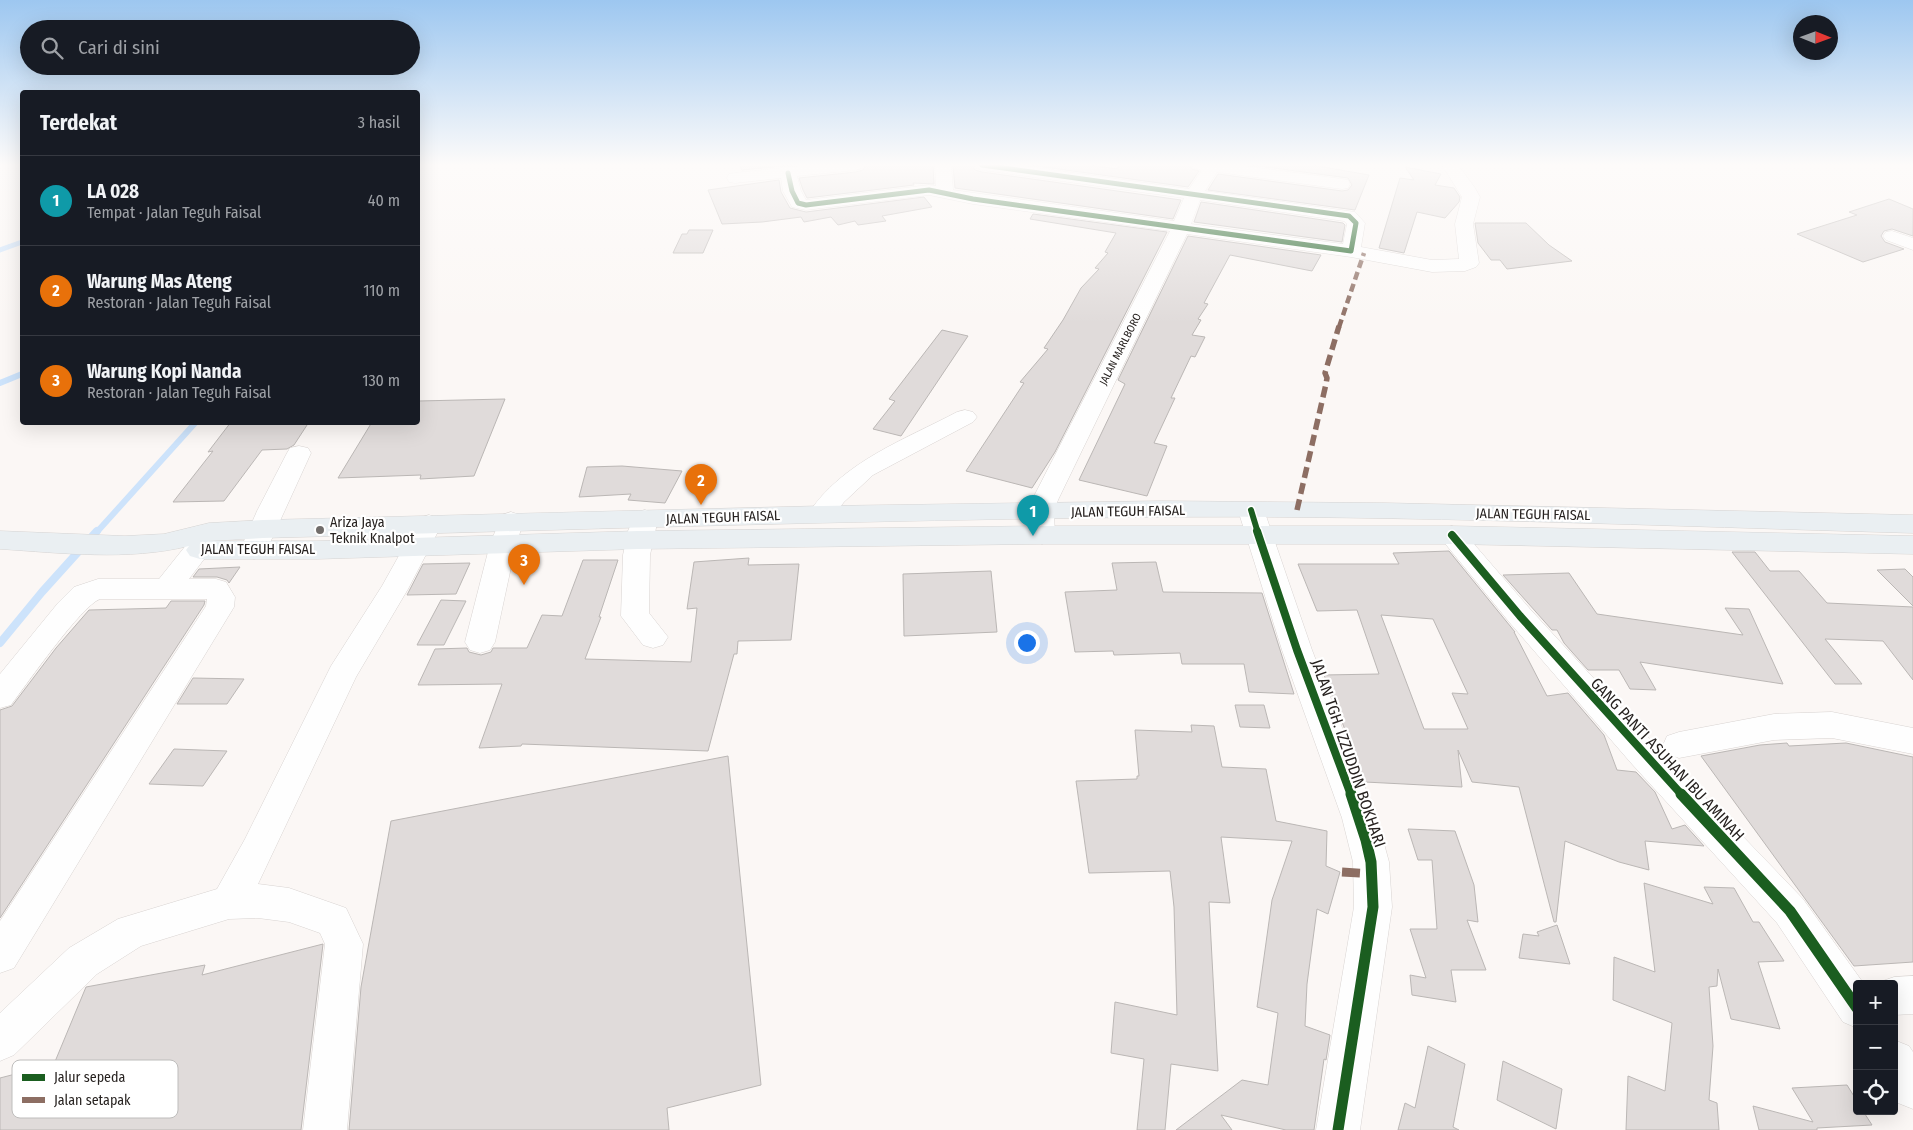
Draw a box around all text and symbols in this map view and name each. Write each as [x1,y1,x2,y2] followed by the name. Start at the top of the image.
[1793,15,1838,60] north arrow
[20,20,420,75] search box
[38,34,66,62] icon: search
[78,36,160,59] text: Cari di sini
[40,110,117,136] text: Terdekat
[358,113,400,132] text: 3 hasil
[87,180,139,203] text: LA 028
[53,191,59,210] text: 1
[368,191,400,210] text: 40 m
[87,203,261,222] text: Tempat · Jalan Teguh Faisal
[87,270,232,293] text: Warung Mas Ateng
[52,281,60,300] text: 2
[363,281,400,300] text: 110 m
[87,293,271,312] text: Restoran · Jalan Teguh Faisal
[1097,311,1144,387] street label: JALAN MARLBORO
[87,360,241,383] text: Warung Kopi Nanda
[52,371,60,390] text: 3
[362,371,400,390] text: 130 m
[87,383,271,402] text: Restoran · Jalan Teguh Faisal
[685,464,717,505] pin: 2
[1017,495,1049,536] pin: 1
[1071,502,1185,521] street label: JALAN TEGUH FAISAL
[1476,505,1590,524] street label: JALAN TEGUH FAISAL
[666,507,780,528] street label: JALAN TEGUH FAISAL
[330,514,415,547] place label: Ariza Jaya Teknik Knalpot
[314,524,326,536] marker: Ariza Jaya Teknik Knalpot
[201,541,315,558] street label: JALAN TEGUH FAISAL
[508,544,540,585] pin: 3
[1014,630,1040,656] your location
[1307,657,1390,850] street label: JALAN TGH. IZZUDDIN BOKHARI
[1587,674,1748,845] street label: GANG PANTI ASUHAN IBU AMINAH
[1853,980,1898,1115] map controls
[1853,980,1898,1025] button: +
[1853,1025,1898,1070] button: −
[12,1060,178,1118] legend
[54,1069,125,1086] text: Jalur sepeda
[1853,1070,1898,1115] button: locate
[54,1092,131,1109] text: Jalan setapak

